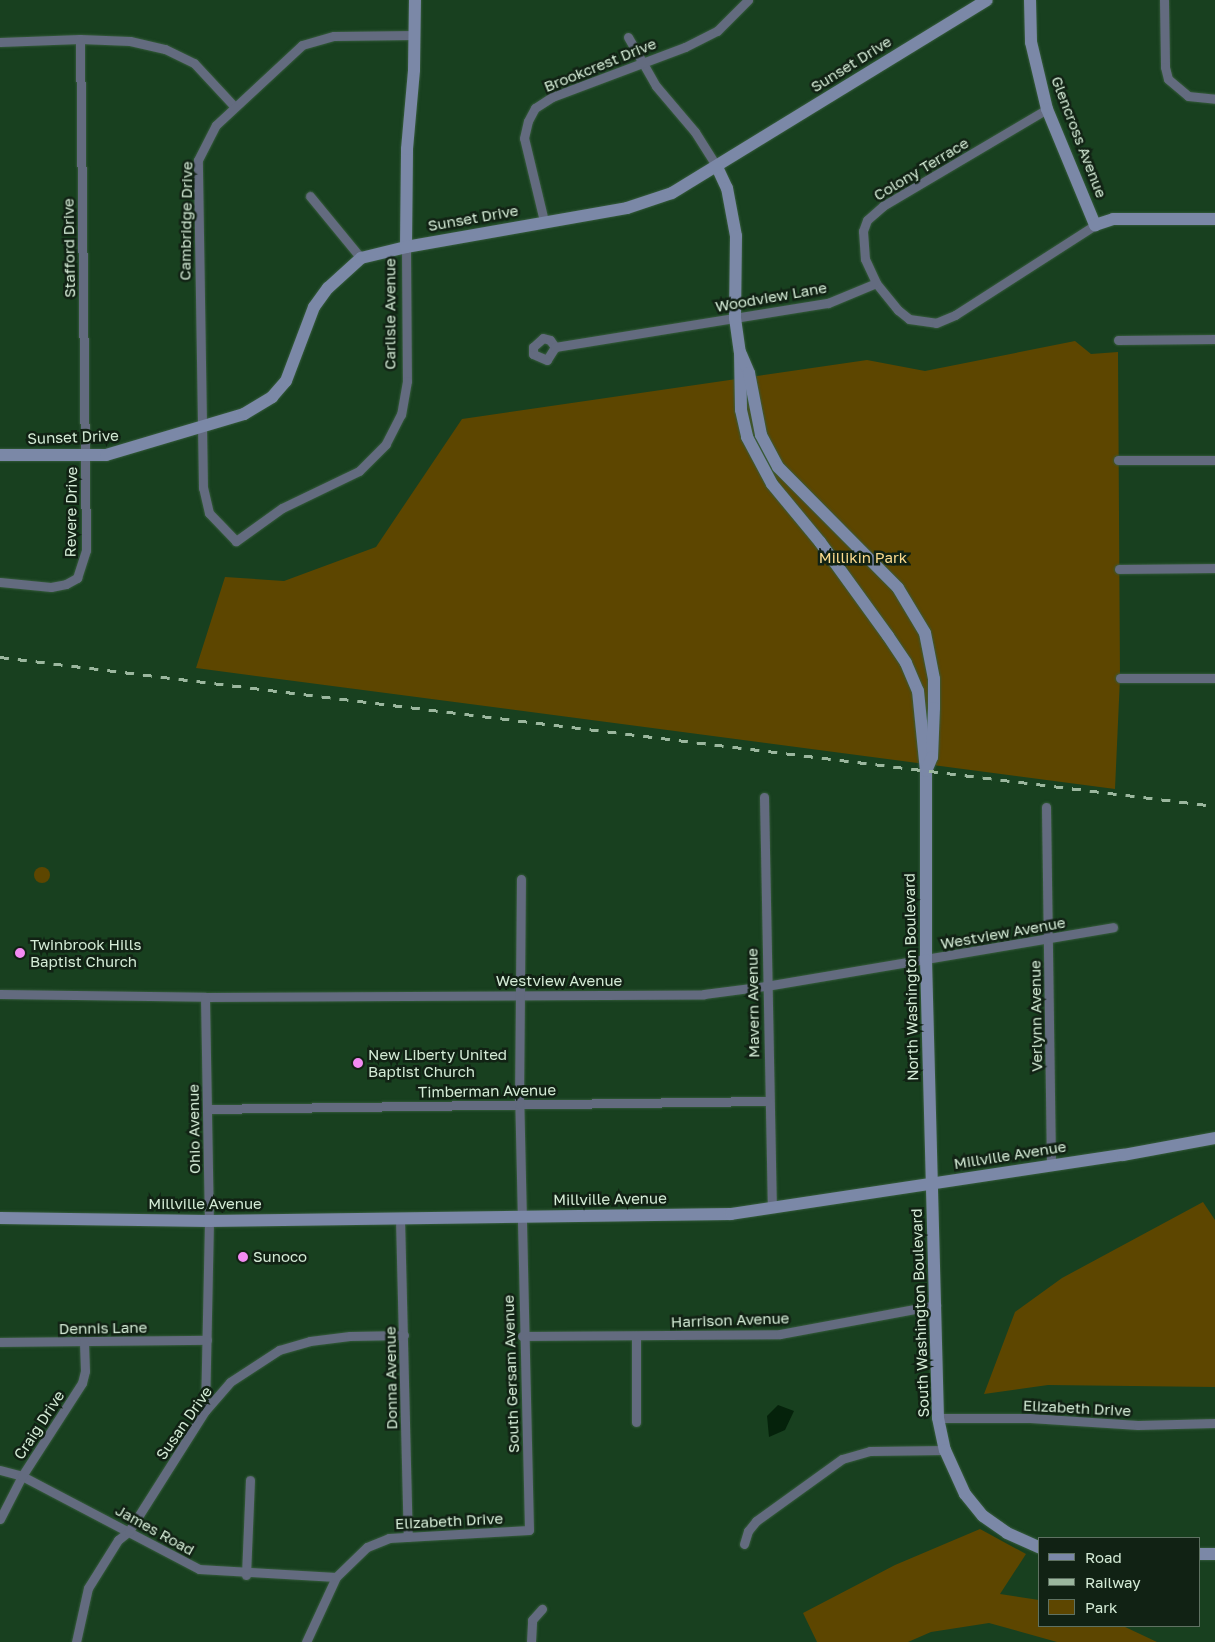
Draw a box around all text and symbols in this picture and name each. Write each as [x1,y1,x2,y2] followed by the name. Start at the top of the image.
[807,32,895,96] street label: Sunset Drive
[541,34,659,96] street label: Brookcrest Drive
[1048,74,1110,200] street label: Glencross Avenue
[870,134,972,204] street label: Colony Terrace
[176,161,196,281] street label: Cambridge Drive
[59,198,79,298] street label: Stafford Drive
[426,201,520,235] street label: Sunset Drive
[381,258,399,370] street label: Carlisle Avenue
[714,278,828,316] street label: Woodview Lane
[27,426,119,448] street label: Sunset Drive
[61,467,81,557] street label: Revere Drive
[819,549,907,567] park label: Millikin Park
[900,873,922,1081] street label: North Washington Boulevard
[939,913,1067,953] street label: Westview Avenue
[30,935,141,970] place label: Twinbrook Hills Baptist Church
[14,947,26,959] marker: Twinbrook Hills Baptist Church
[743,948,763,1058] street label: Mavern Avenue
[1026,960,1046,1072] street label: Verlynn Avenue
[496,972,622,990] street label: Westview Avenue
[368,1045,507,1080] place label: New Liberty United Baptist Church
[352,1057,364,1069] marker: New Liberty United Baptist Church
[418,1081,556,1101] street label: Timberman Avenue
[184,1084,204,1174] street label: Ohio Avenue
[953,1137,1067,1173] street label: Millville Avenue
[553,1189,667,1209] street label: Millville Avenue
[148,1195,262,1213] street label: Millville Avenue
[907,1208,933,1418] street label: South Washington Boulevard
[253,1248,307,1266] place label: Sunoco
[237,1251,249,1263] marker: Sunoco
[499,1295,523,1453] street label: South Gersam Avenue
[670,1309,790,1331] street label: Harrison Avenue
[59,1318,147,1338] street label: Dennis Lane
[381,1326,401,1430] street label: Donna Avenue
[152,1383,216,1463] street label: Susan Drive
[10,1387,68,1463] street label: Craig Drive
[1023,1396,1131,1420] street label: Elizabeth Drive
[112,1501,198,1559] street label: James Road
[395,1509,503,1533] street label: Elizabeth Drive
[1038,1537,1200,1627] legend
[1085,1548,1122,1566] text: Road
[1085,1573,1141,1591] text: Railway
[1085,1598,1117,1616] text: Park

